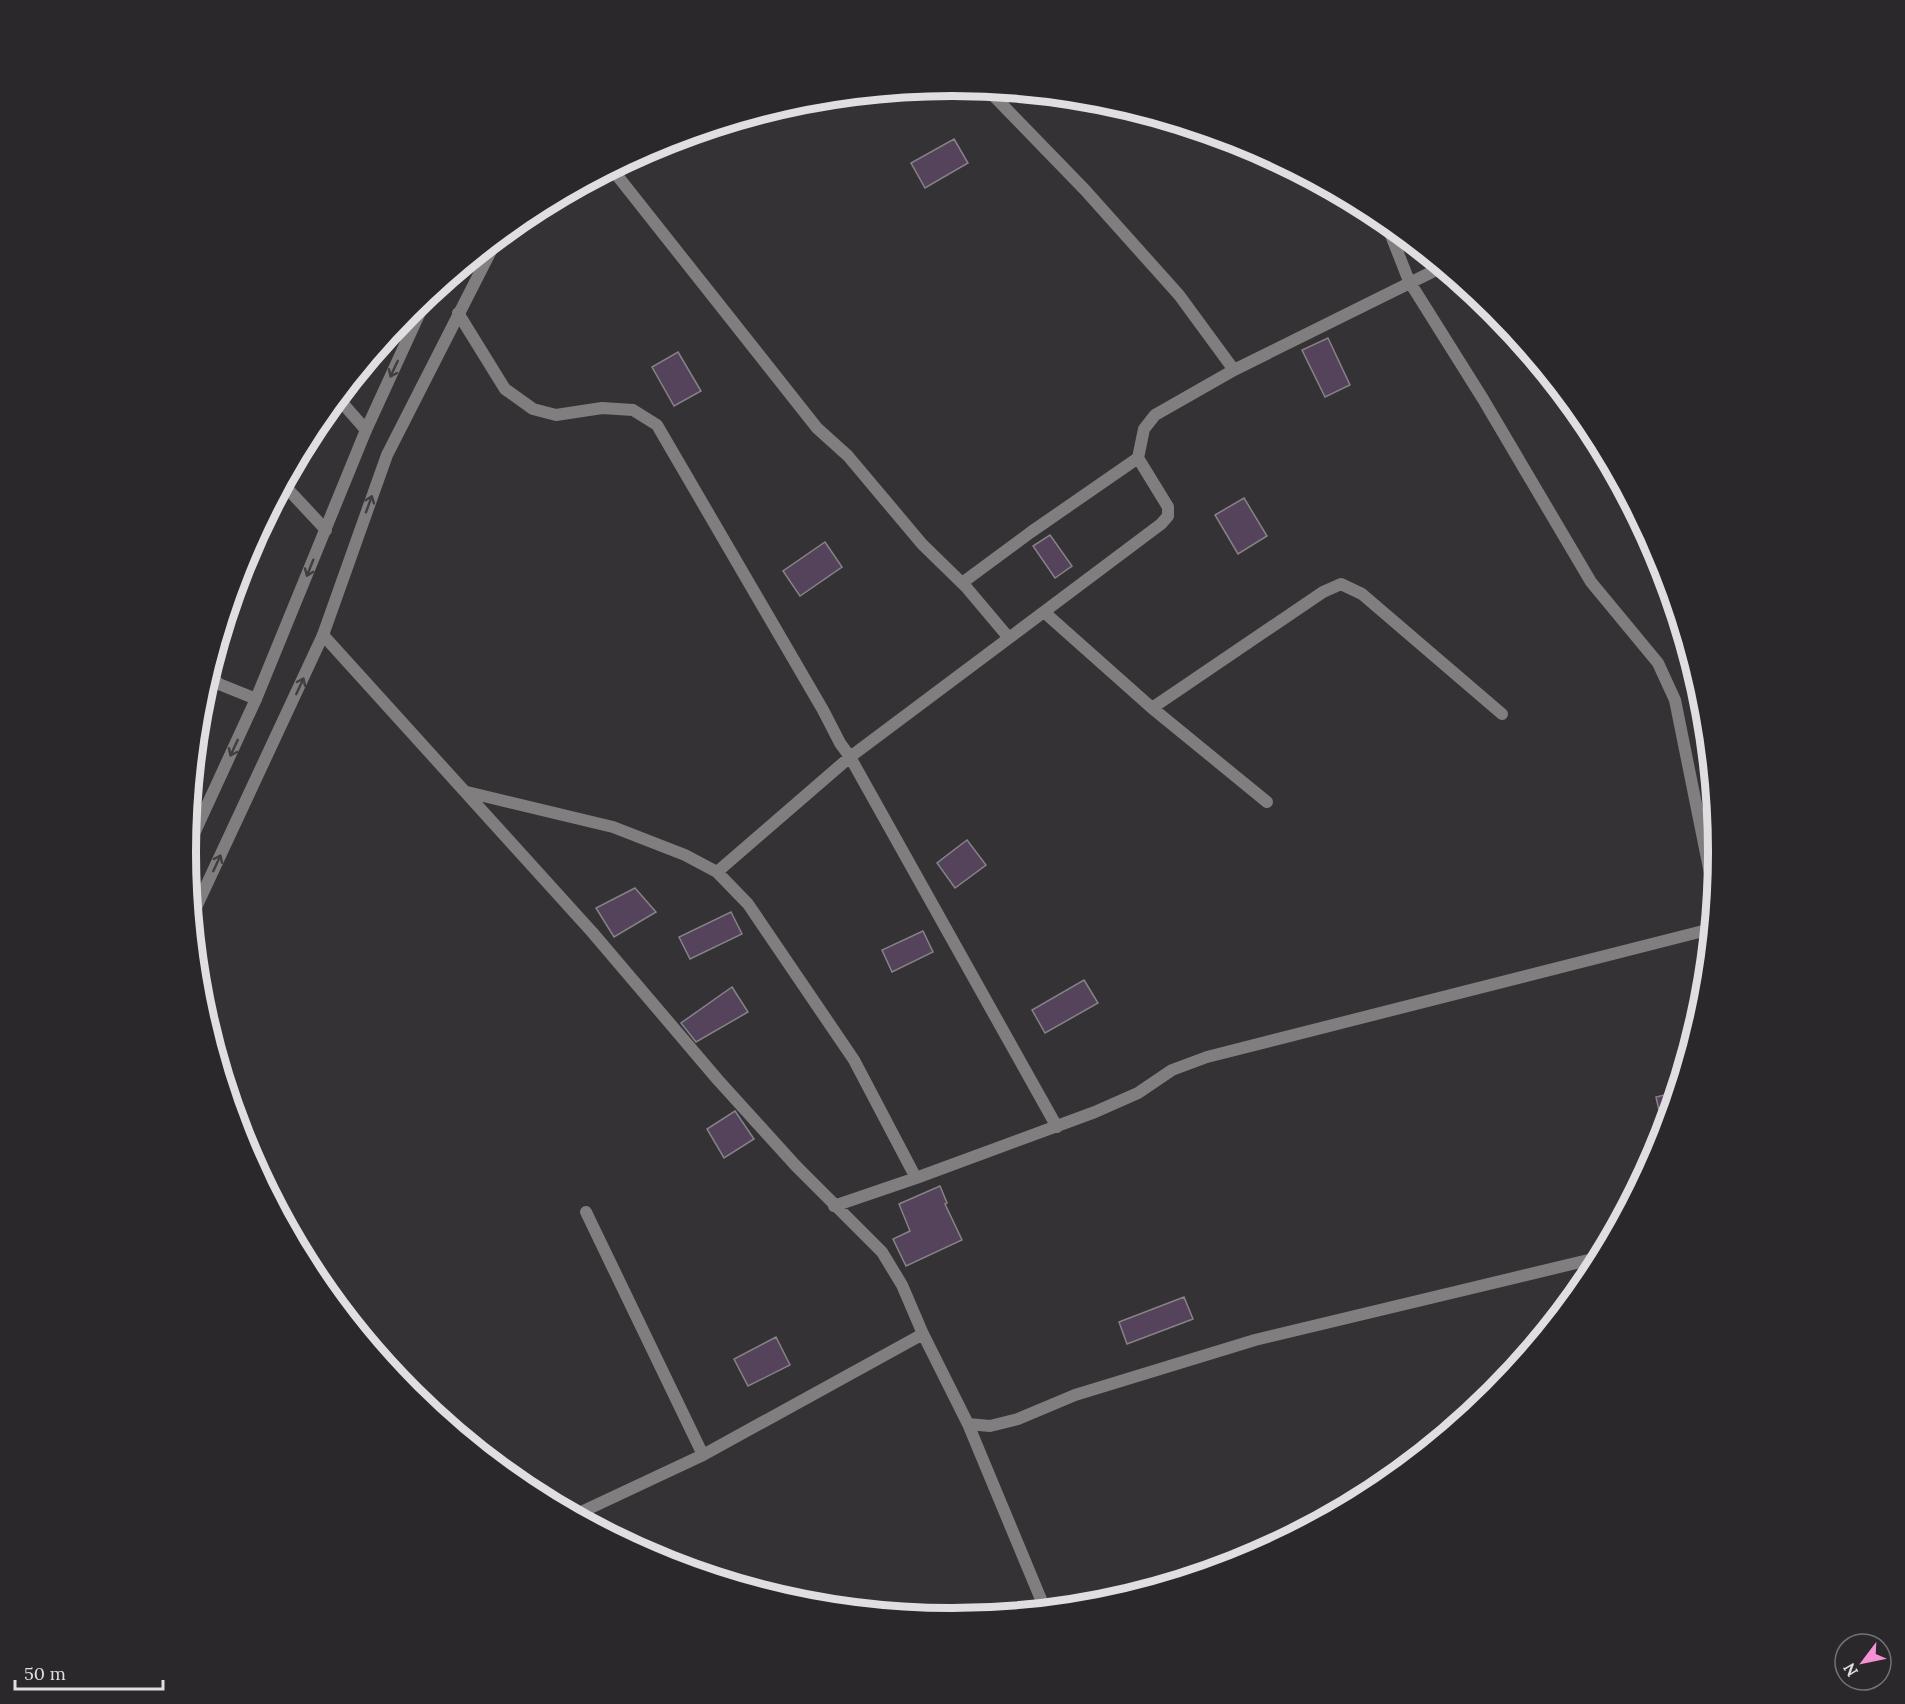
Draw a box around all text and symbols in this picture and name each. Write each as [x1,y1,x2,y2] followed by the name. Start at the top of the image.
[387,360,398,378] one-way arrow
[364,495,375,514] one-way arrow
[304,558,315,577] one-way arrow
[294,677,306,695] one-way arrow
[228,738,239,756] one-way arrow
[212,854,223,872] one-way arrow
[1833,1632,1893,1692] north arrow
[15,1653,164,1691] scale bar
[1839,1659,1862,1680] text: N
[24,1662,66,1685] text: 50 m

